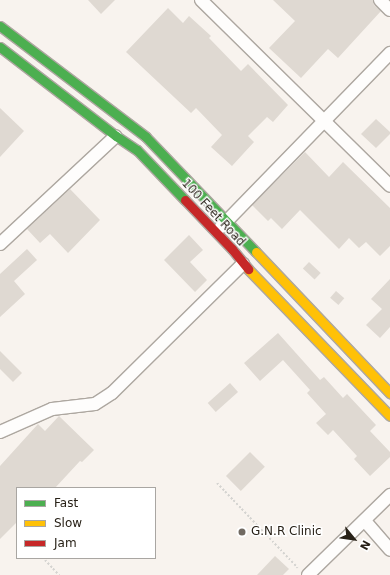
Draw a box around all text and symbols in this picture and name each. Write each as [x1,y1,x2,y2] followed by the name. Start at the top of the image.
[178,177,248,249] street label: 100 Feet Road
[16,487,156,559] legend
[54,496,78,510] text: Fast
[54,516,82,530] text: Slow
[334,519,374,559] north arrow
[251,525,322,539] place label: G.N.R Clinic
[236,526,248,538] marker: G.N.R Clinic
[54,536,77,550] text: Jam
[357,538,373,552] text: N

